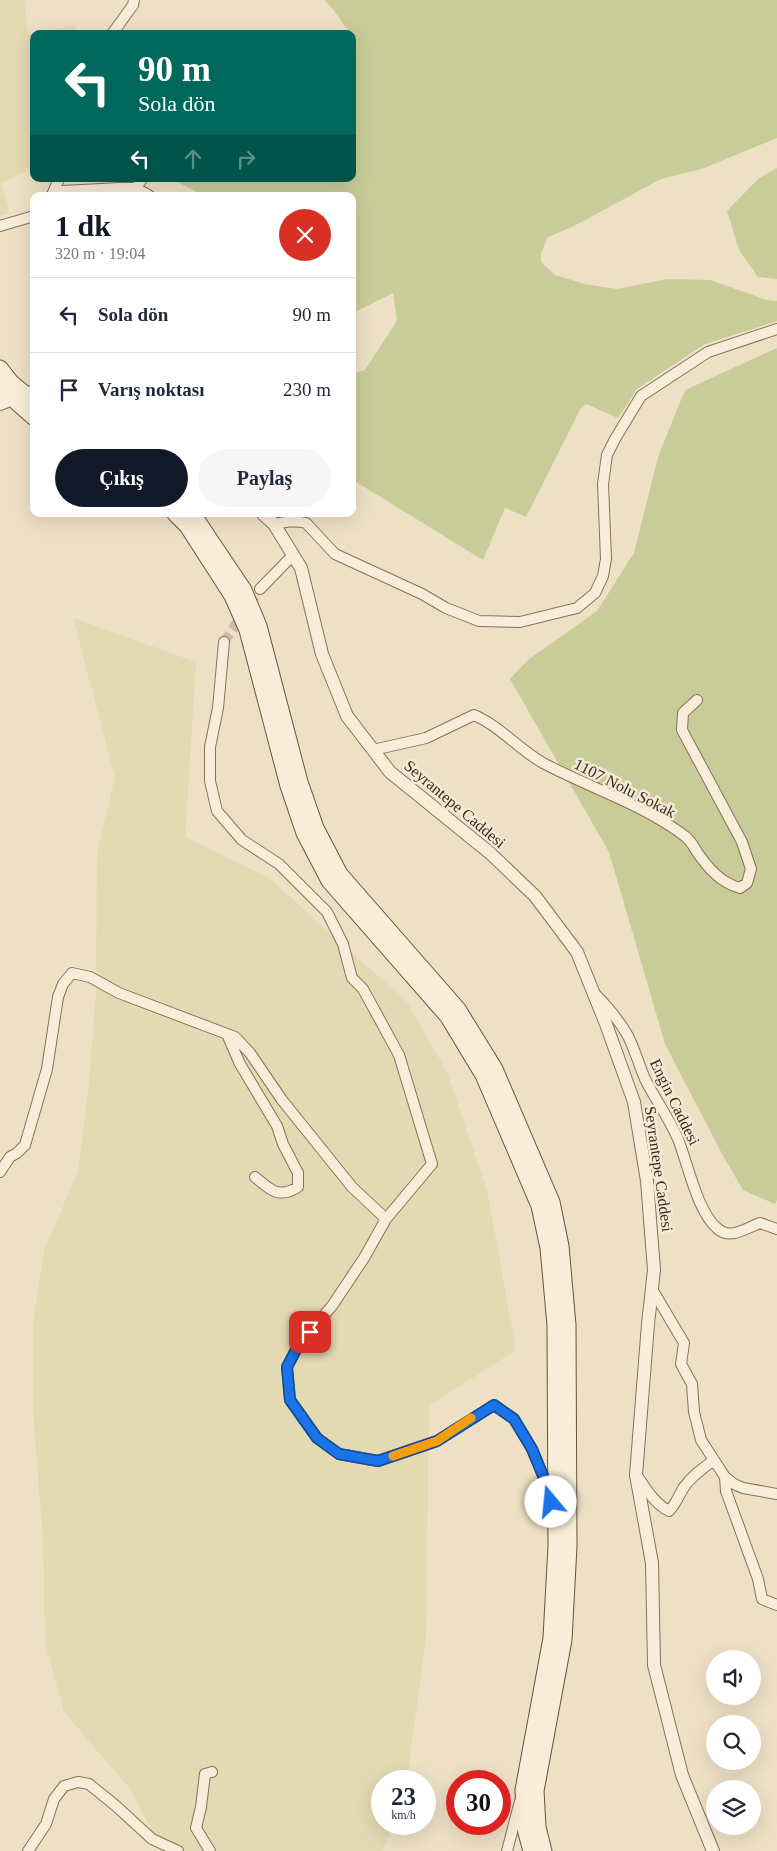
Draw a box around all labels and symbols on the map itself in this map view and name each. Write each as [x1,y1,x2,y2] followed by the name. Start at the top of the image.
[572,755,678,821] street label: 1107 Nolu Sokak
[400,757,509,852] street label: Seyrantepe Caddesi
[646,1056,703,1149] street label: Engin Caddesi
[641,1105,676,1234] street label: Seyrantepe Caddesi
[289,1311,331,1353] pin
[524,1475,576,1527] position arrow
[446,1770,511,1835] speed limit sign: 30

